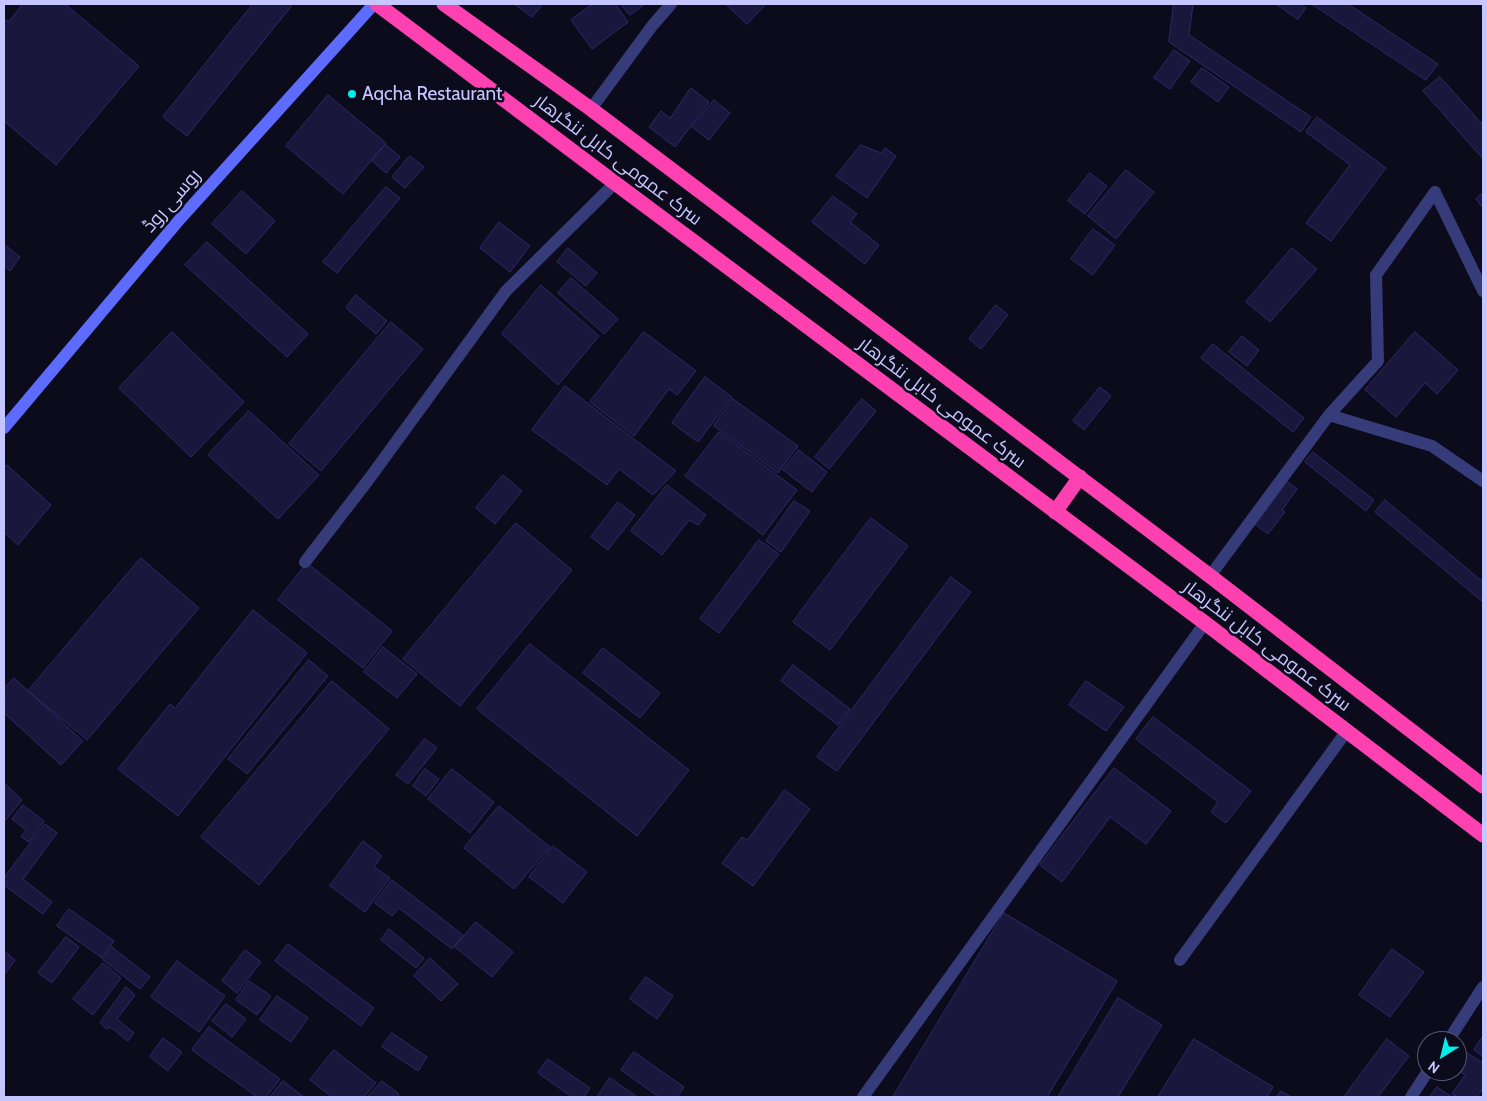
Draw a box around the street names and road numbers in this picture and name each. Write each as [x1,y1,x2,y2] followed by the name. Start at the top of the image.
[530,89,706,231] street label: سرک عمومی کابل ننگرهار
[138,165,206,237] street label: روسی روڈ
[854,332,1030,474] street label: سرک عمومی کابل ننگرهار
[1179,575,1355,717] street label: سرک عمومی کابل ننگرهار

